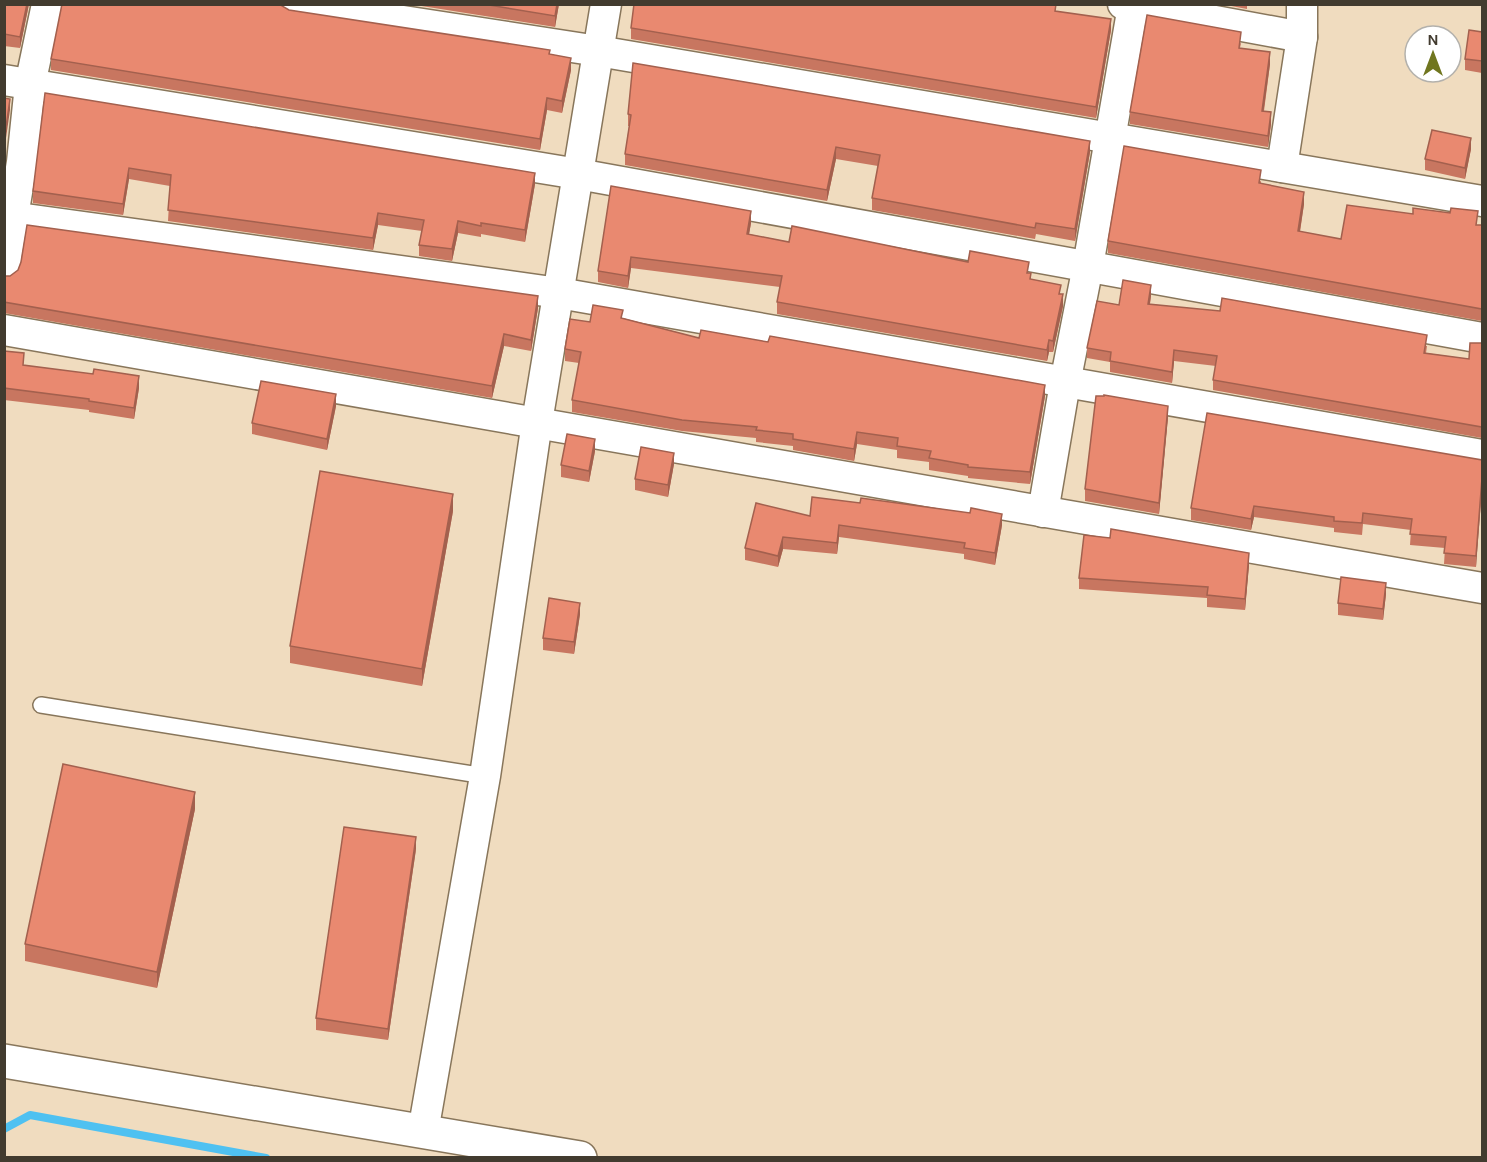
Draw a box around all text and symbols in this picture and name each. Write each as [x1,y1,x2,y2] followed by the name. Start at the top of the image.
[1403,24,1463,84] north arrow
[1427,30,1439,49] text: N

